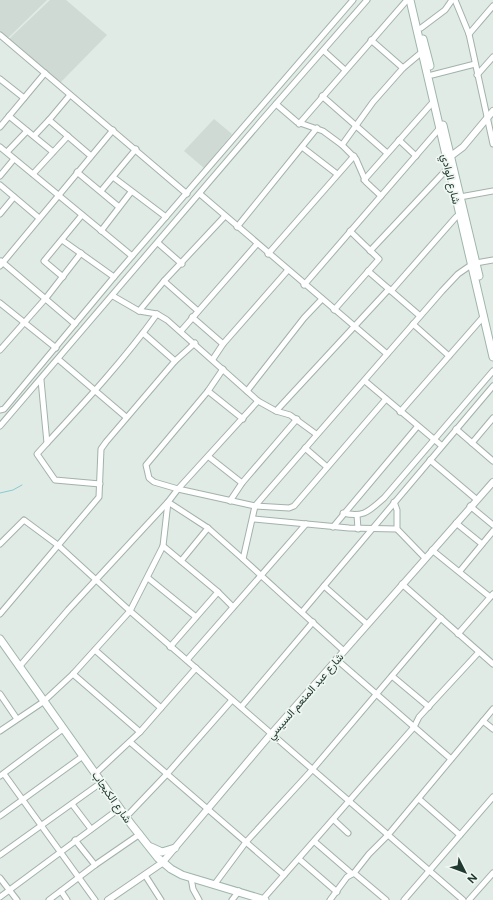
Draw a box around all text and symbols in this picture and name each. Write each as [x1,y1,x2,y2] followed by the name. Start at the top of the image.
[436,153,463,206] street label: شارع الوادي
[264,650,349,744] street label: شارع عبد المنعم السيسي
[88,769,134,826] street label: شارع الكبجاب
[445,852,485,892] north arrow
[464,871,480,886] text: N

